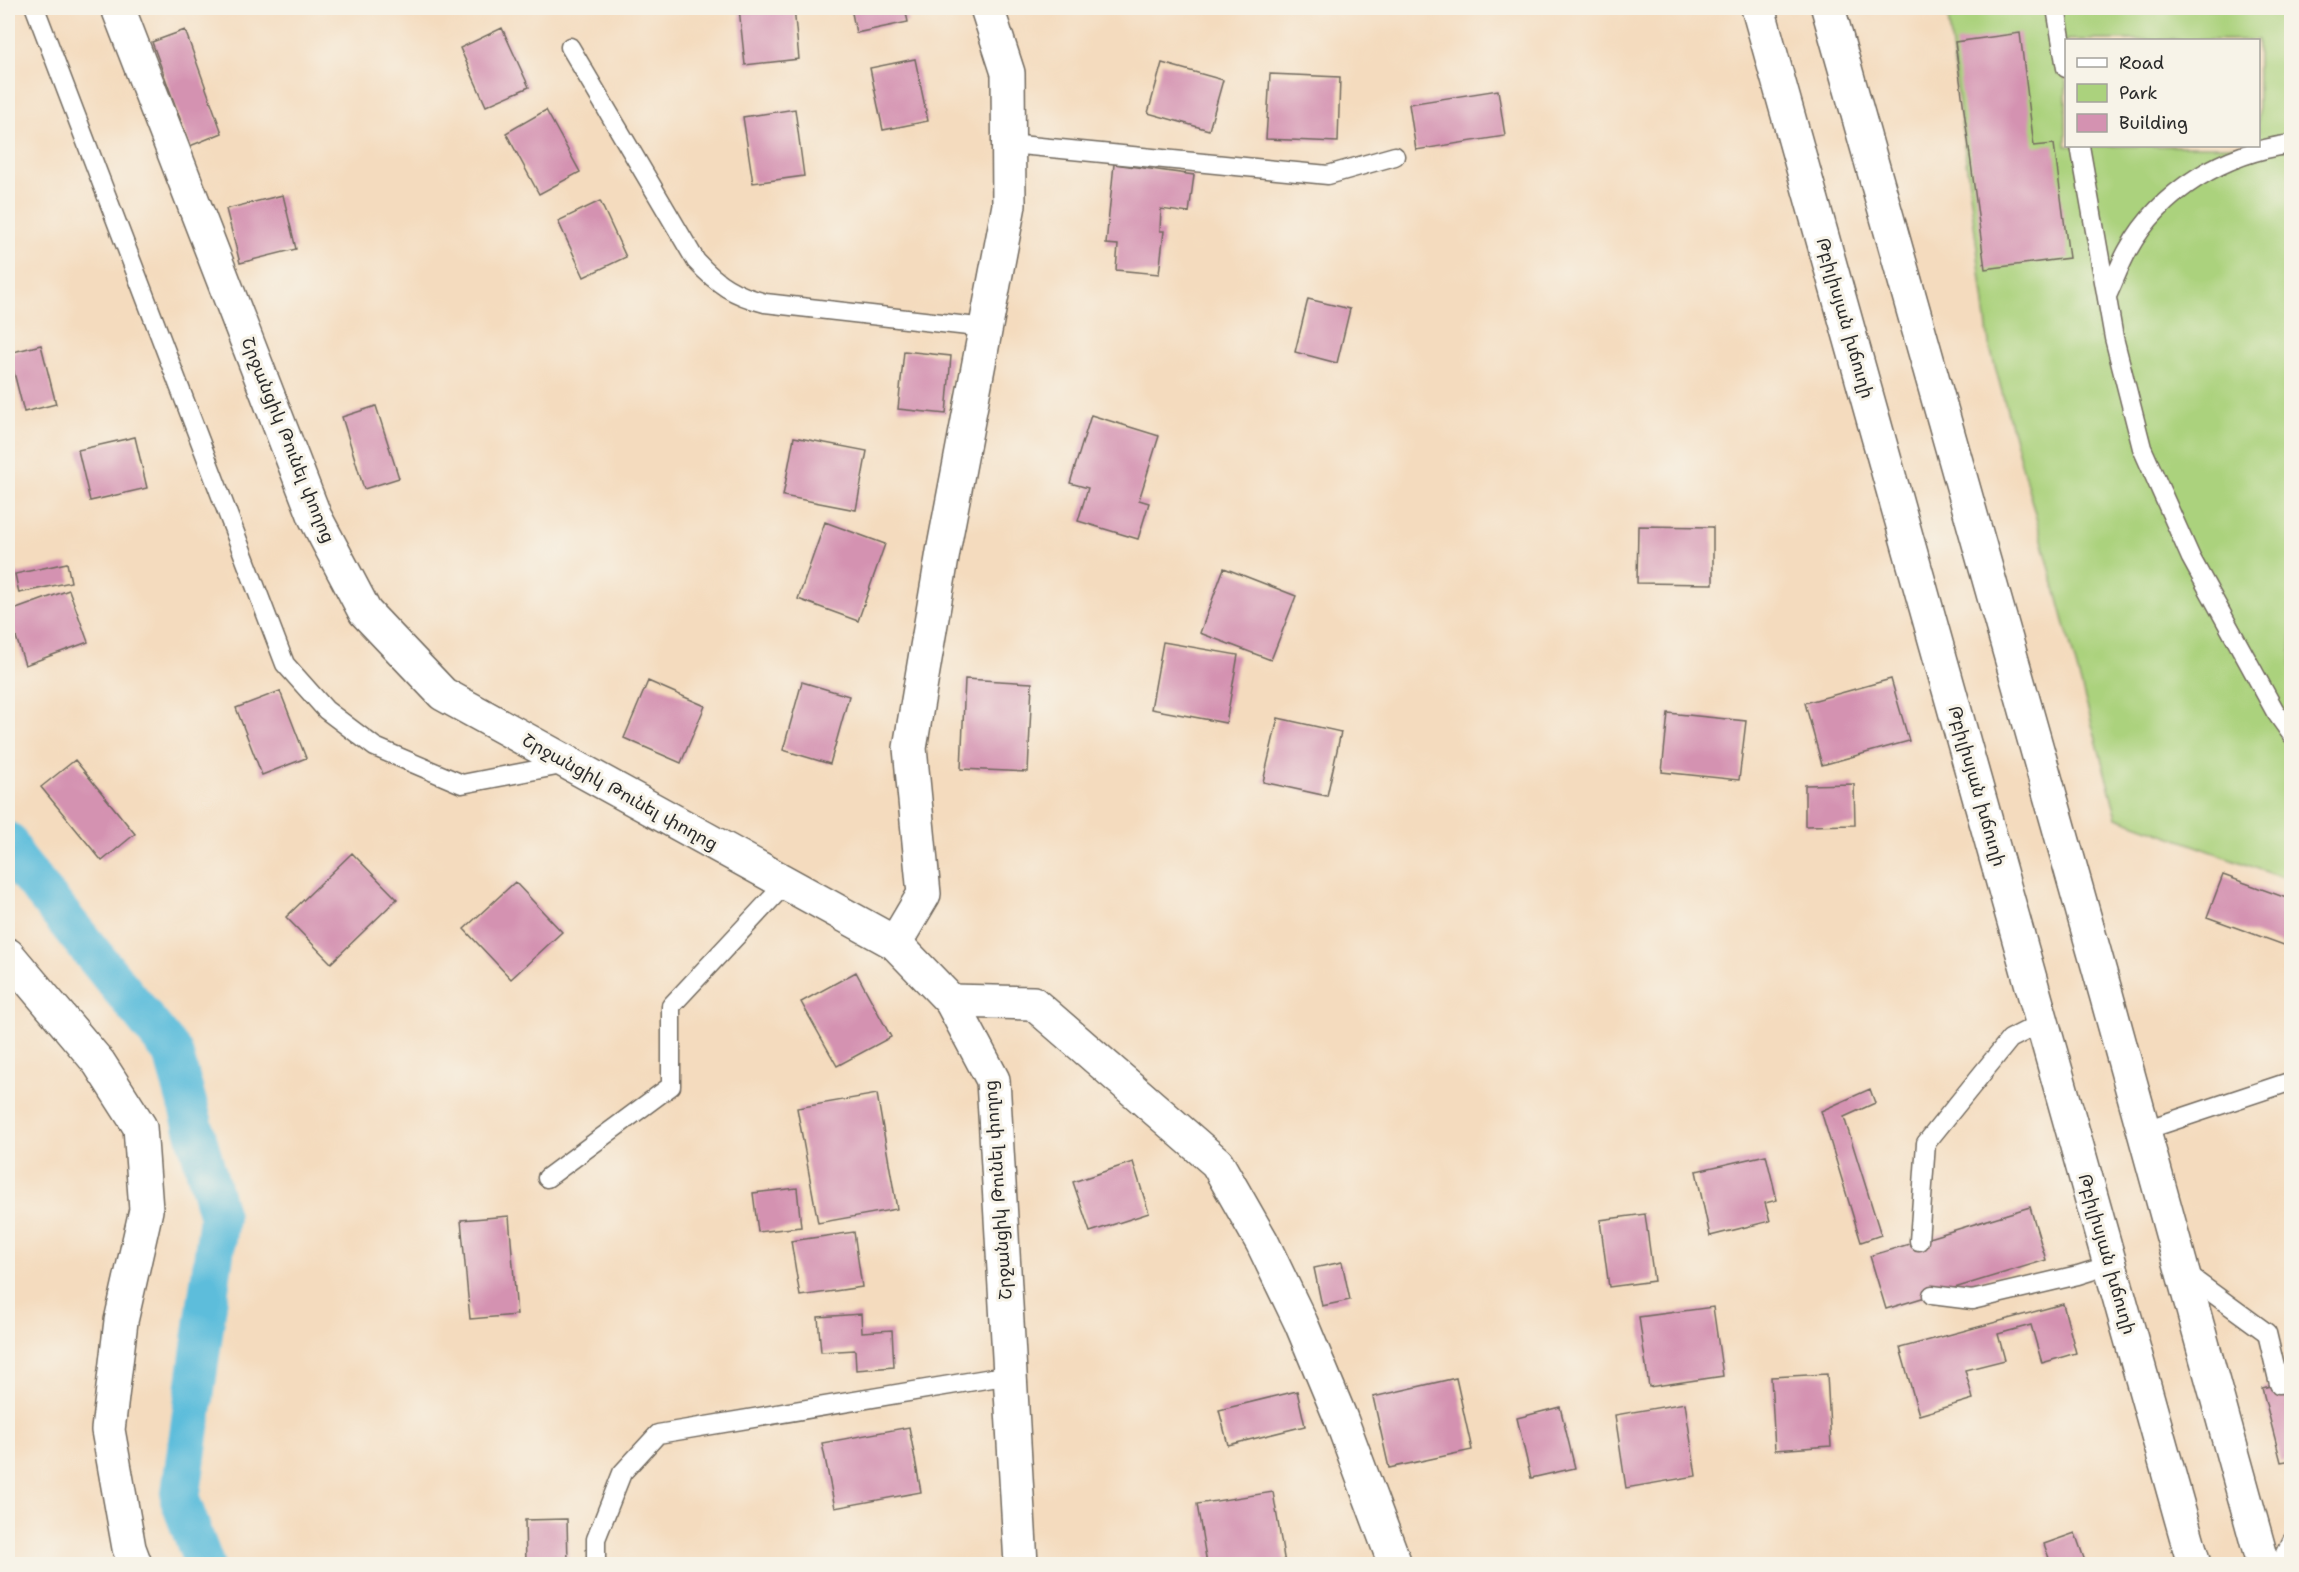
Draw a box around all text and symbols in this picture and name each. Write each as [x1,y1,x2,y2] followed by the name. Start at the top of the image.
[2065,39,2260,147] legend
[2119,51,2164,75] text: Road
[2119,81,2158,105] text: Park
[2119,111,2188,135] text: Building
[1811,235,1879,401] street label: Թբիլիսյան խճուղի
[236,333,340,547] street label: Շրջանցիկ Թունել փողոց
[1943,703,2011,869] street label: Թբիլիսյան խճուղի
[518,728,722,856] street label: Շրջանցիկ Թունել փողոց
[978,1079,1018,1301] street label: Շրջանցիկ Թունել փողոց
[2073,1171,2141,1337] street label: Թբիլիսյան խճուղի

